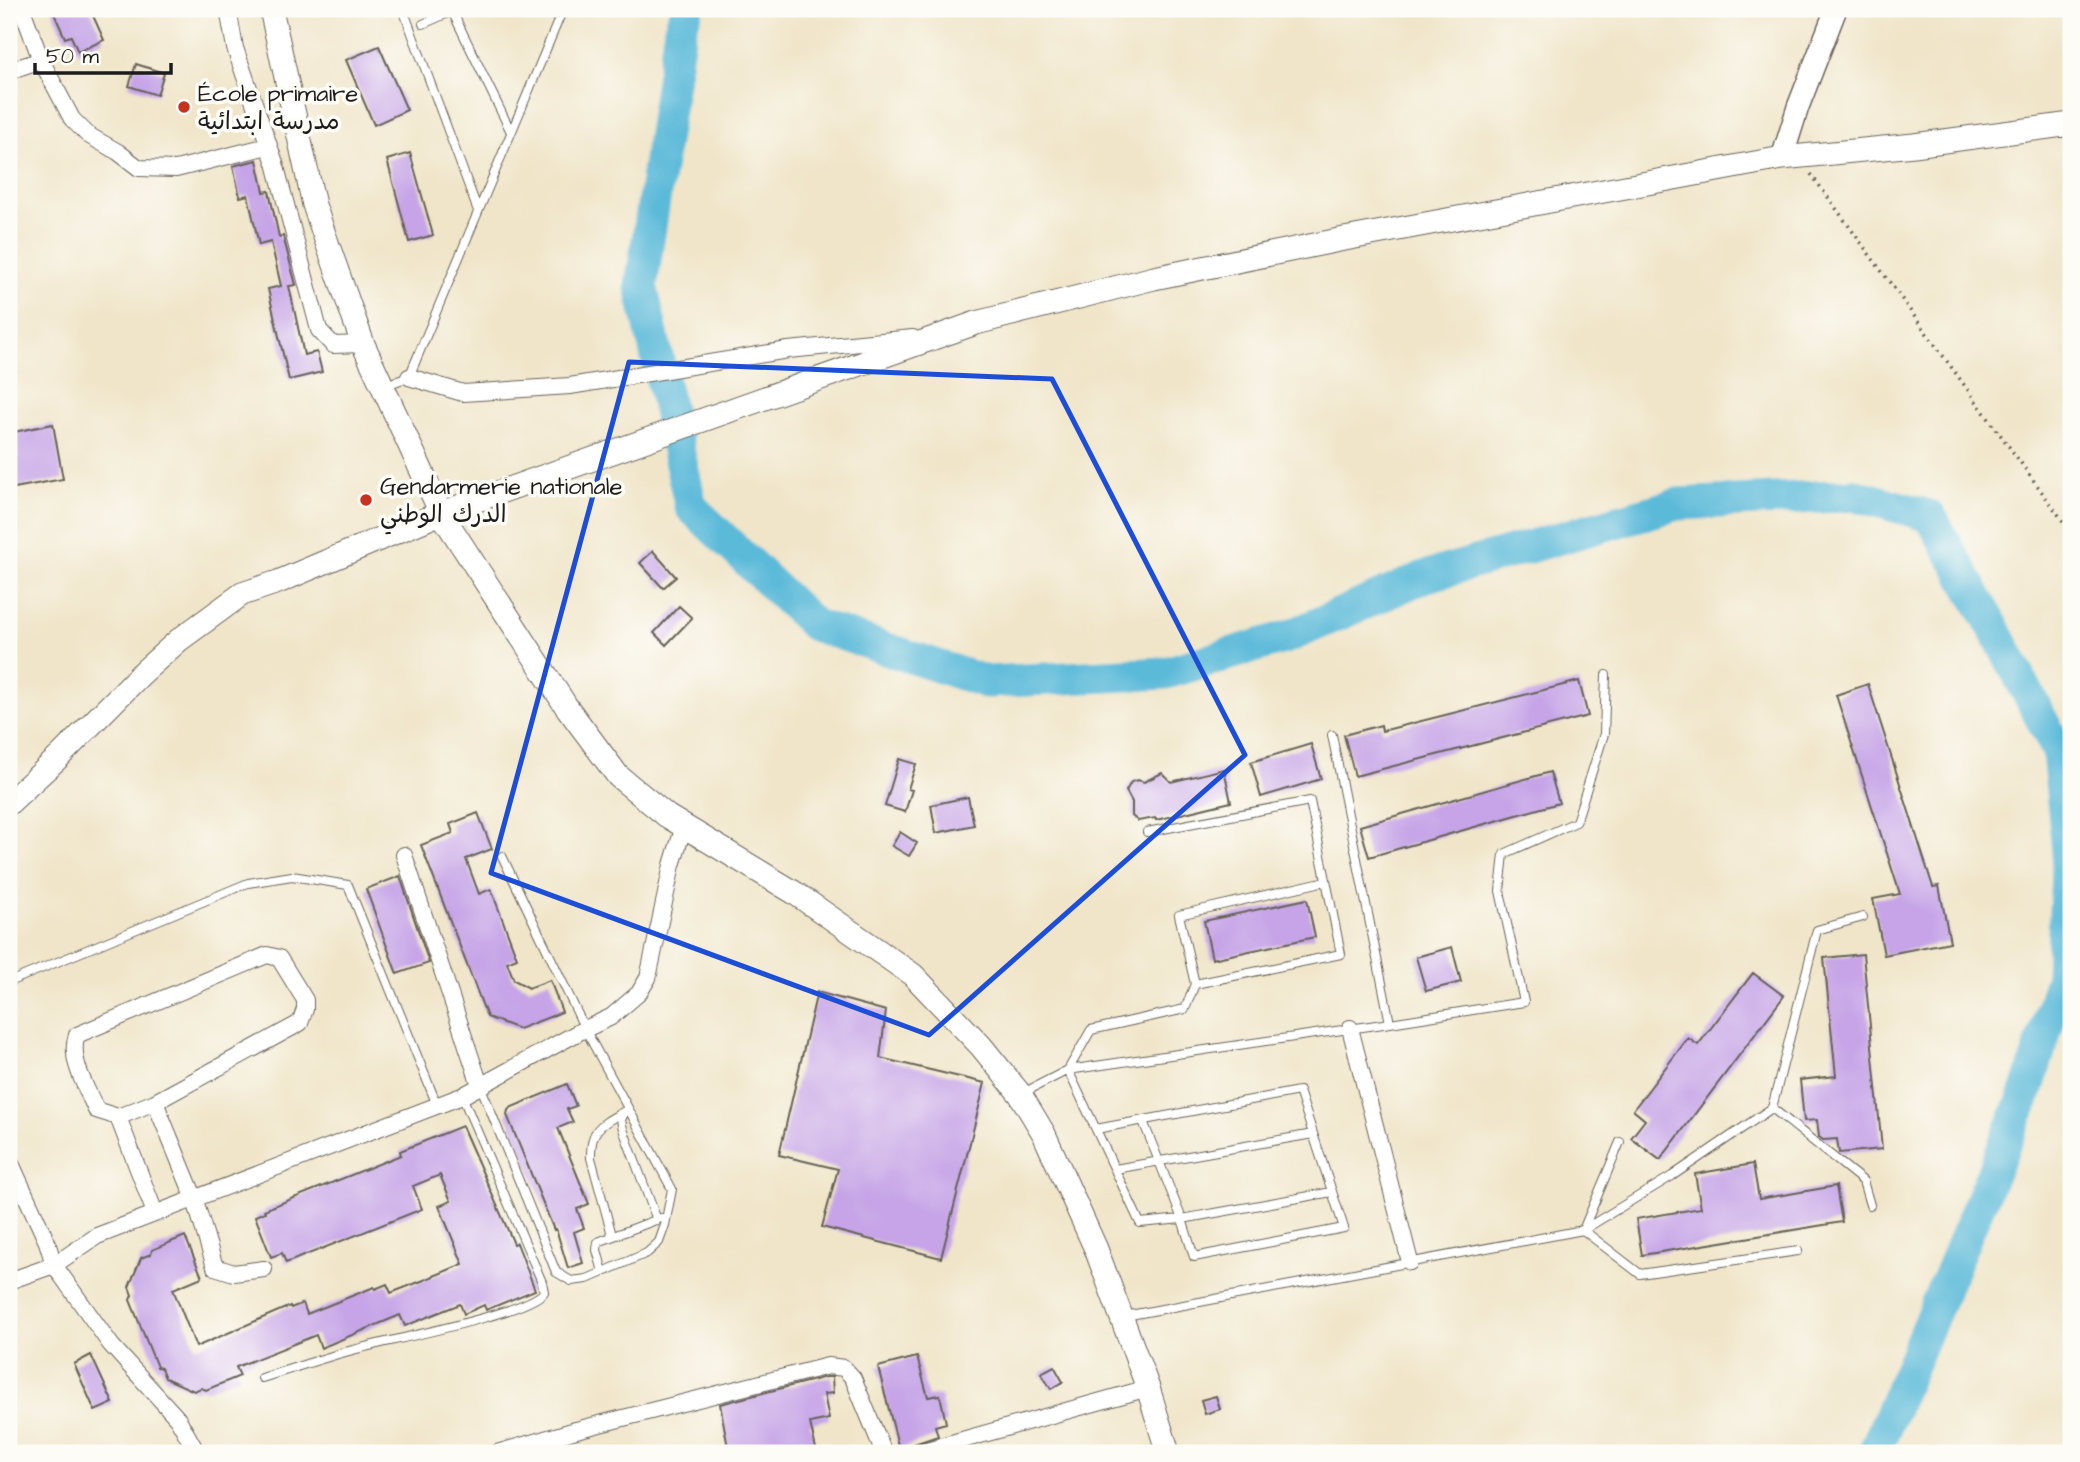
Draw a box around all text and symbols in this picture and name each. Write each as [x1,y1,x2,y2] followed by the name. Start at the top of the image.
[35,32,172,76] scale bar
[46,42,100,71] text: 50 m
[198,77,358,139] place label: École primaire مدرسة ابتدائية
[176,99,192,115] marker: École primaire مدرسة ابتدائية
[380,470,623,535] place label: Gendarmerie nationale الدرك الوطني
[358,492,374,508] marker: Gendarmerie nationale الدرك الوطني

